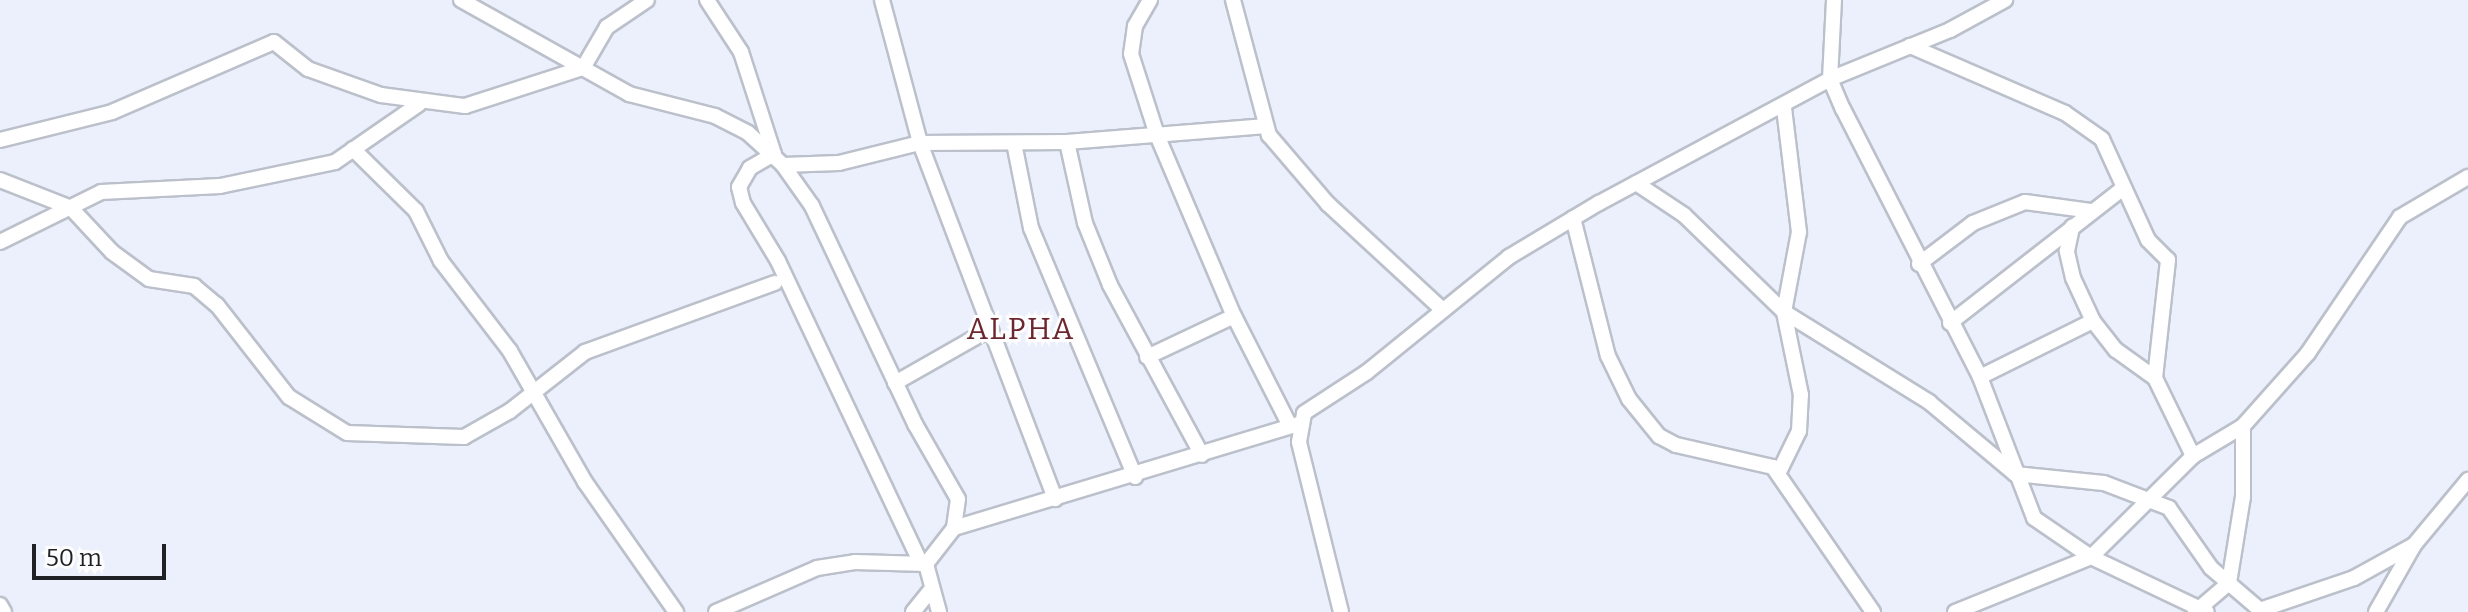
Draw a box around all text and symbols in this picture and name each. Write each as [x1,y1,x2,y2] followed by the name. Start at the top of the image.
[967,311,1075,347] district label: ALPHA
[36,528,170,578] scale bar
[46,544,102,572] text: 50 m

